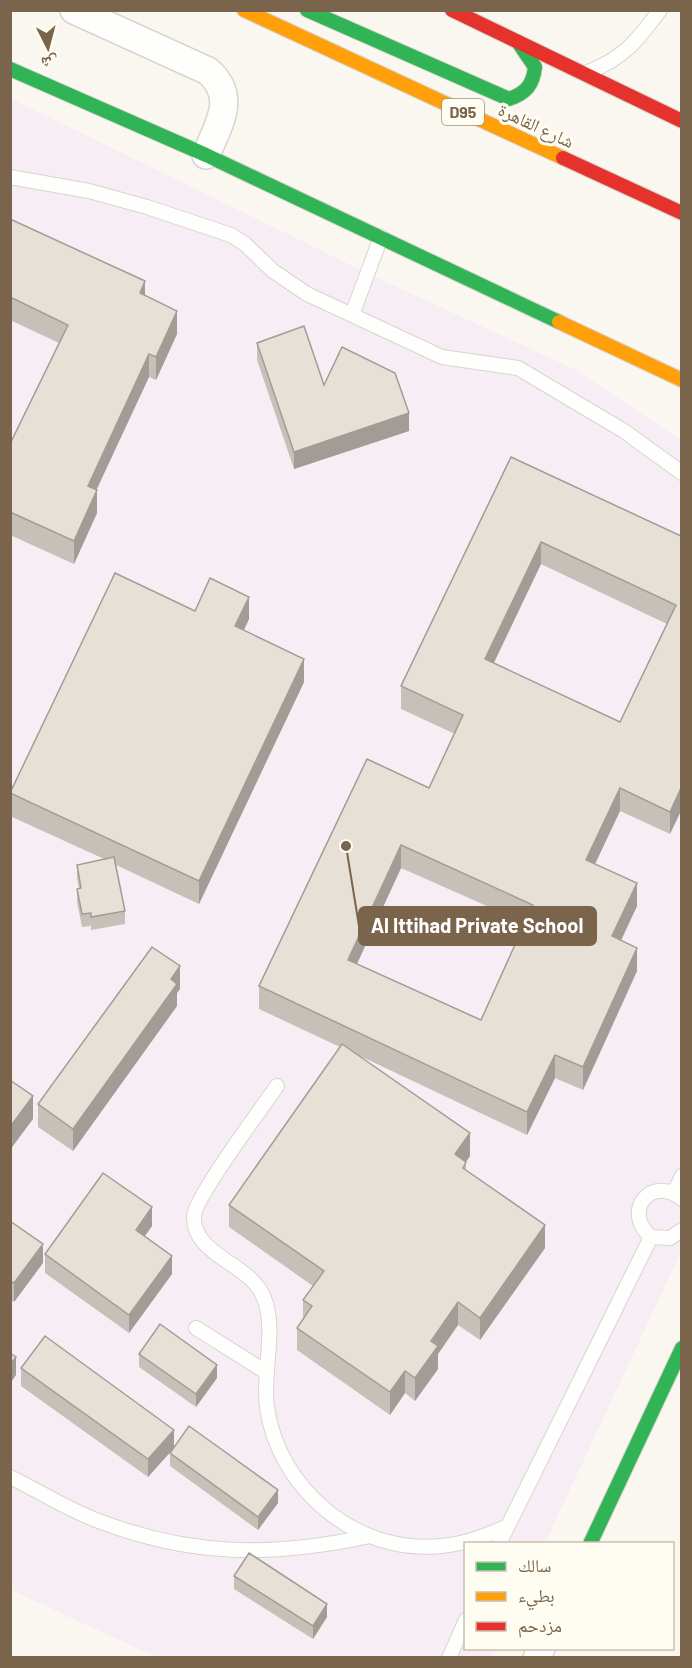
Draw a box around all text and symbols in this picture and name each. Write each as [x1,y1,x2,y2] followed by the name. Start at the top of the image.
[18,18,78,78] north arrow
[40,52,59,74] text: ش
[495,98,578,153] street label: شارع القاهرة
[442,99,484,125] road number: D95
[359,907,596,945] callout: Al Ittihad Private School
[371,913,583,937] text: Al Ittihad Private School
[464,1542,674,1650] legend
[518,1554,551,1576] text: سالك
[518,1584,555,1611] text: بطيء
[518,1614,562,1638] text: مزدحم

